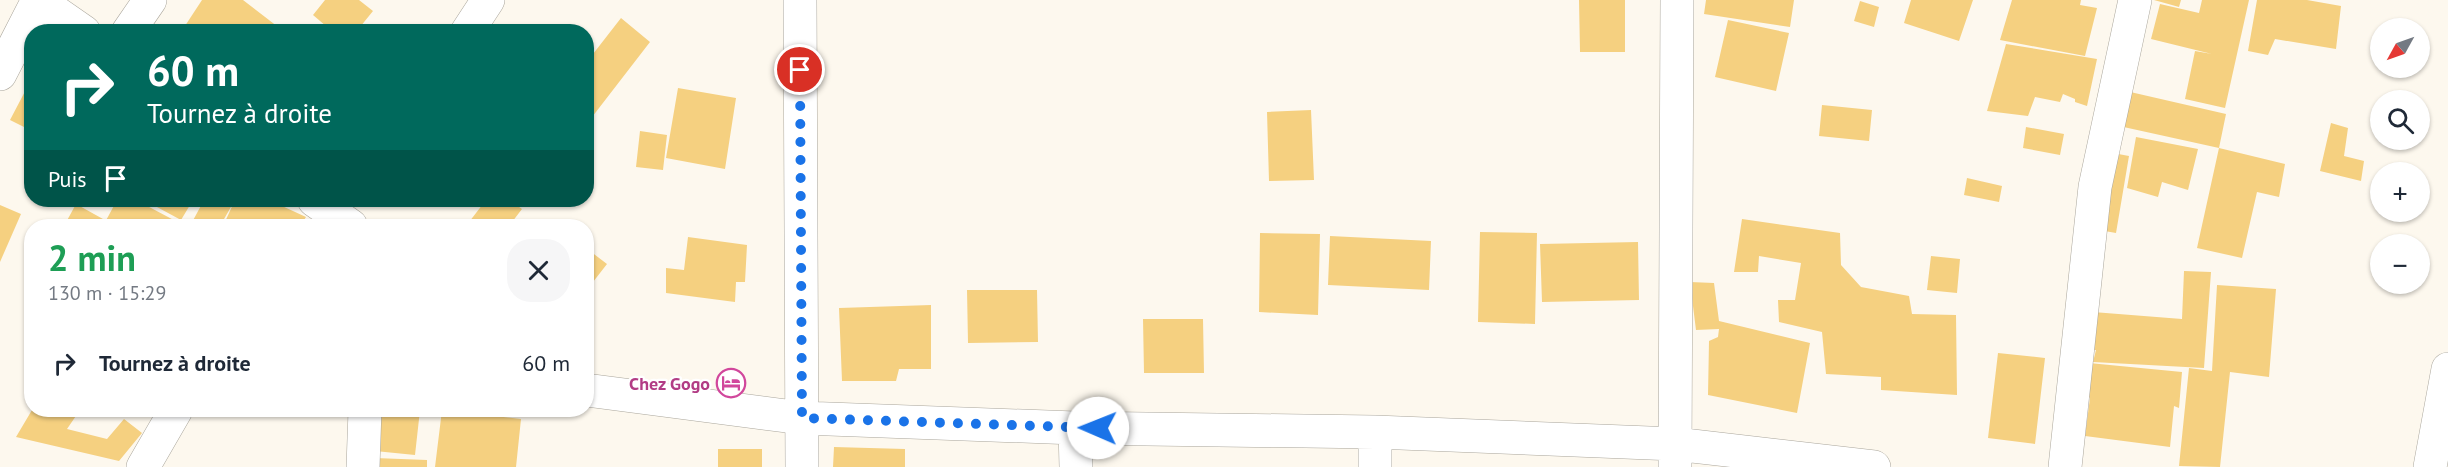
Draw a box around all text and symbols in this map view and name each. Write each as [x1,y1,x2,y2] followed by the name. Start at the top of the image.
[2370,18,2430,78] north arrow
[2370,18,2430,294] map controls
[147,43,239,98] text: 60 m
[774,44,825,95] pin
[48,48,126,126] icon: right
[783,53,816,86] icon: arrive
[2370,90,2430,150] button: search
[147,96,332,130] text: Tournez à droite
[99,162,132,195] icon: arrive
[2370,162,2430,222] button: +
[48,165,87,193] text: Puis
[48,234,136,281] text: 2 min
[2370,234,2430,294] button: −
[507,239,570,302] button: close
[48,280,166,306] text: 130 m · 15:29
[48,347,81,380] icon: right
[99,349,251,377] text: Tournez à droite
[522,349,570,377] text: 60 m
[715,367,747,399] hotel icon: Chez Gogo
[629,372,710,395] place label: Chez Gogo
[1066,396,1130,460] position arrow

